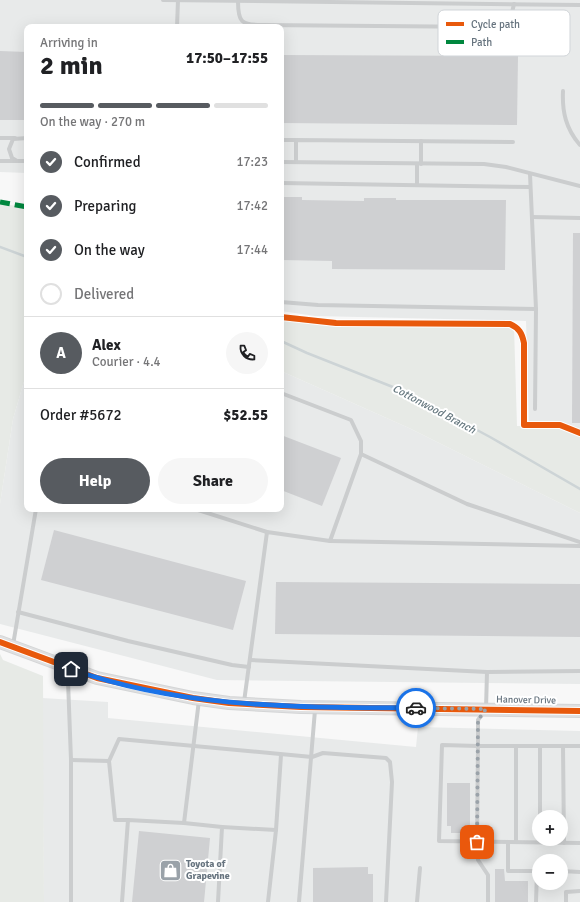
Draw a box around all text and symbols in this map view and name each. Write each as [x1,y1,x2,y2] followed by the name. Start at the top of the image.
[438,10,570,56] legend
[471,18,520,31] text: Cycle path
[40,35,98,51] text: Arriving in
[471,36,492,49] text: Path
[186,49,268,67] text: 17:50–17:55
[40,50,103,82] text: 2 min
[40,114,145,130] text: On the way · 270 m
[40,151,62,173] icon: check
[74,153,141,171] text: Confirmed
[236,154,268,170] text: 17:23
[40,195,62,217] icon: check
[74,197,137,215] text: Preparing
[236,198,268,214] text: 17:42
[40,239,62,261] icon: check
[74,241,145,259] text: On the way
[236,242,268,258] text: 17:44
[74,285,134,303] text: Delivered
[226,332,268,374] button: phone
[92,336,121,354] text: Alex
[56,344,66,362] text: A
[92,354,161,370] text: Courier · 4.4
[390,382,479,437] water label: Cottonwood Branch
[40,406,122,424] text: Order #5672
[223,406,268,424] text: $52.55
[40,458,150,504] button: Help
[158,458,268,504] button: Share
[54,652,88,686] pin
[60,658,82,680] icon: home
[396,688,436,728] courier
[496,693,556,707] street label: Hanover Drive
[405,697,427,719] icon: car
[532,810,568,890] map controls
[532,810,568,846] button: +
[460,825,494,859] pin
[466,831,488,853] icon: bag
[532,854,568,890] button: −
[158,857,184,883] shop icon: Toyota of Grapevine
[186,858,230,882] place label: Toyota of Grapevine

